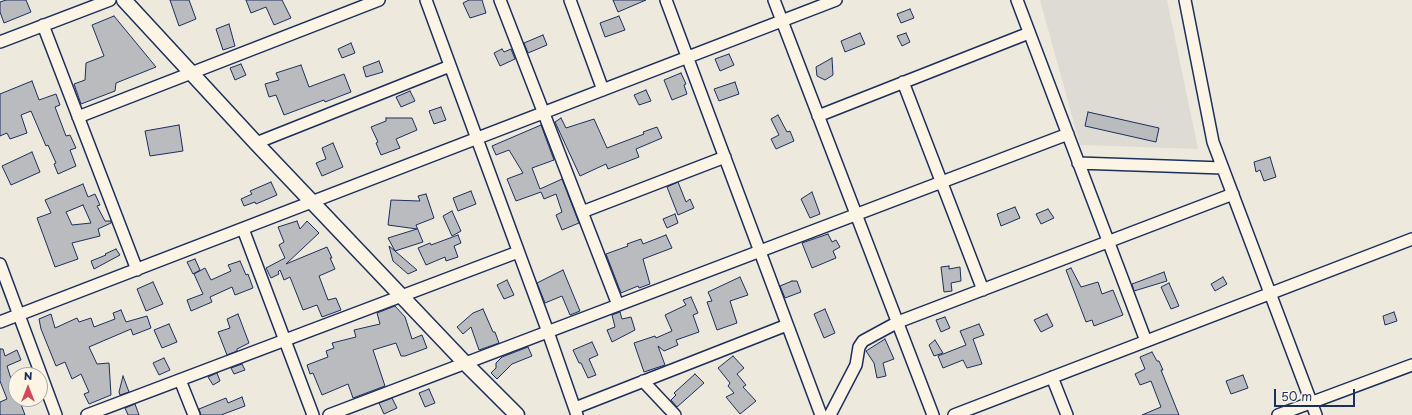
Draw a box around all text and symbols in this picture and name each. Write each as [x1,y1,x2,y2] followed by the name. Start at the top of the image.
[8,367,48,407] north arrow
[24,367,32,384] text: N
[1276,381,1357,407] scale bar
[1281,387,1312,405] text: 50 m

